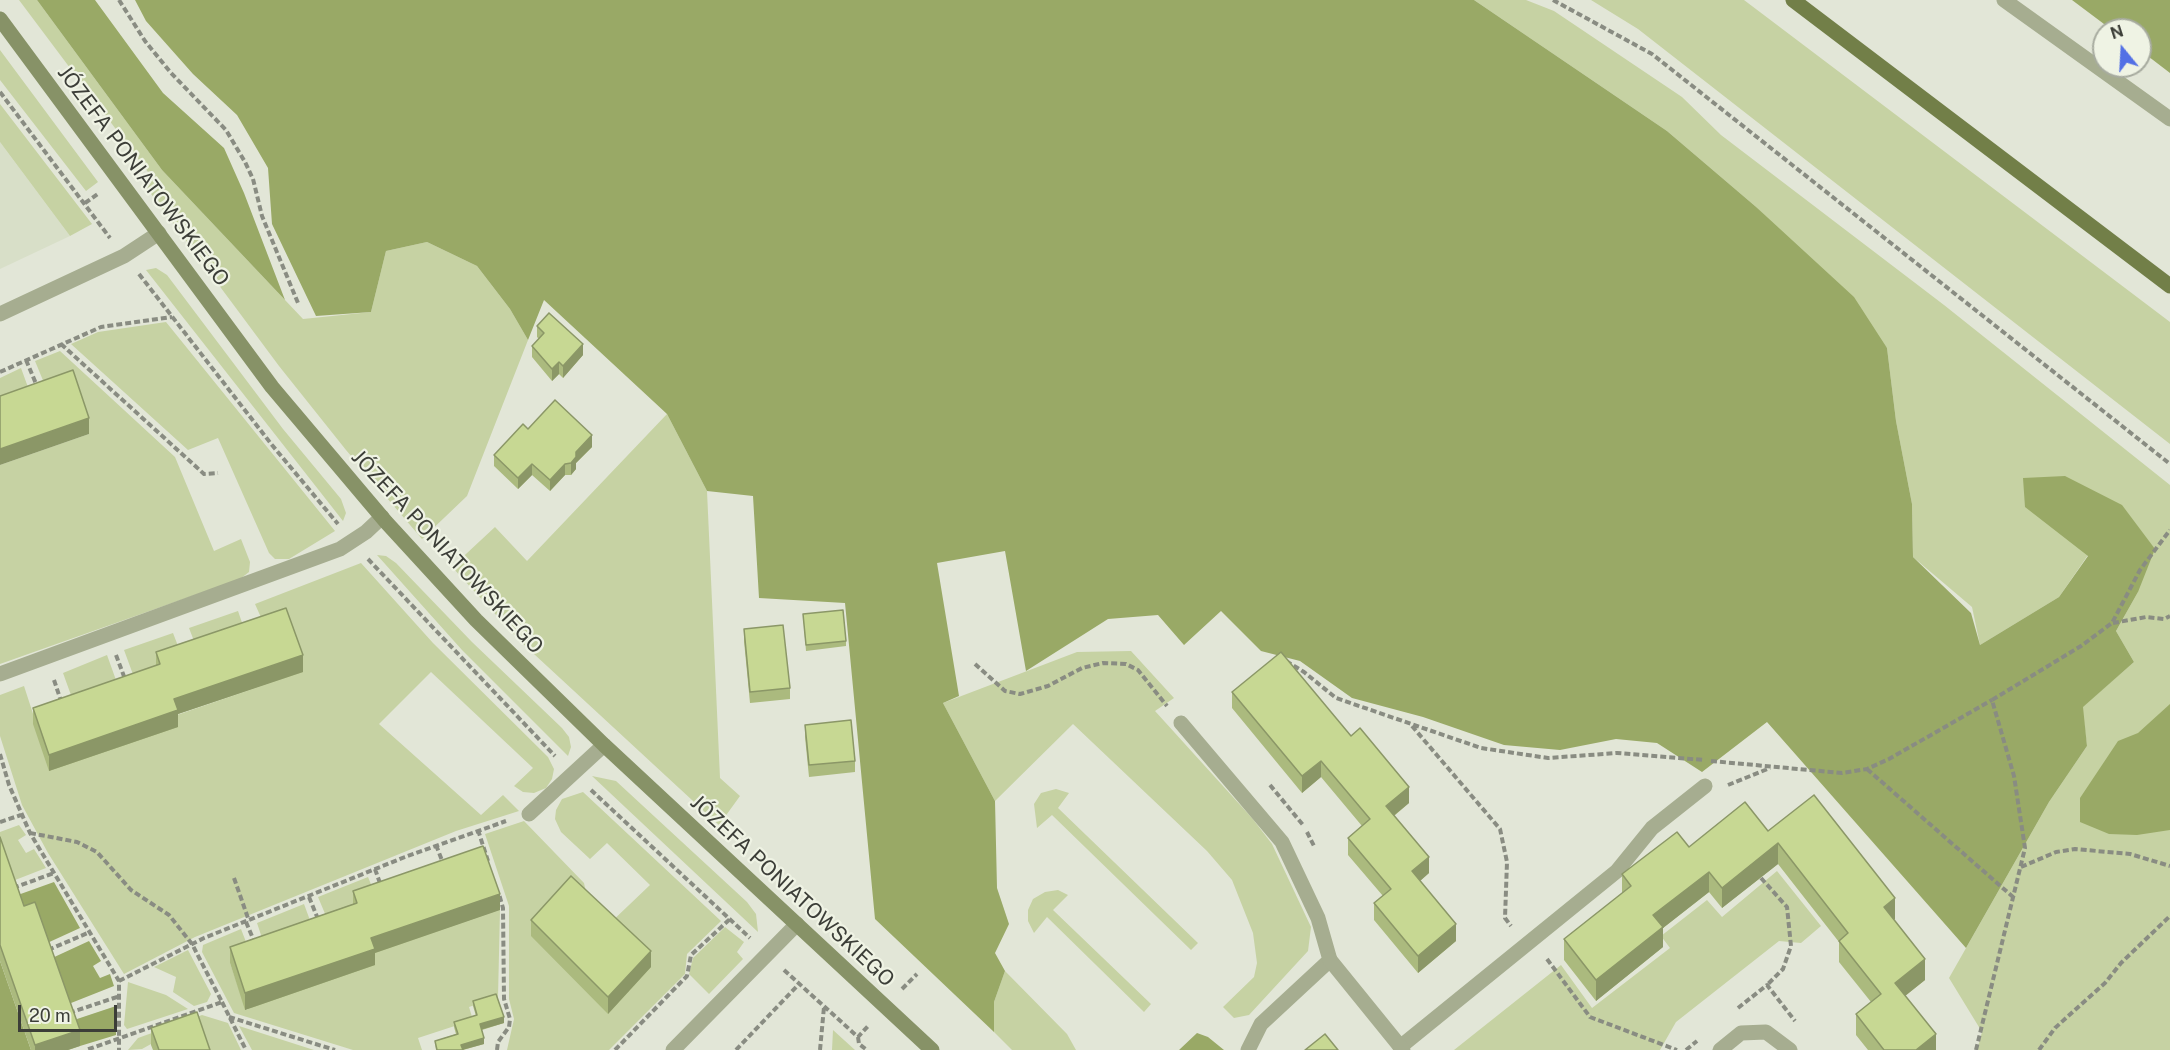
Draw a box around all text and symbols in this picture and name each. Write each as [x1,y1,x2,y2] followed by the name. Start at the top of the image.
[2092,18,2152,78] north arrow
[2108,21,2126,43] text: N
[52,61,234,291] street label: JÓZEFA PONIATOWSKIEGO
[346,445,548,659] street label: JÓZEFA PONIATOWSKIEGO
[685,790,899,992] street label: JÓZEFA PONIATOWSKIEGO
[21,993,120,1031] scale bar
[29,1005,71,1026] text: 20 m

